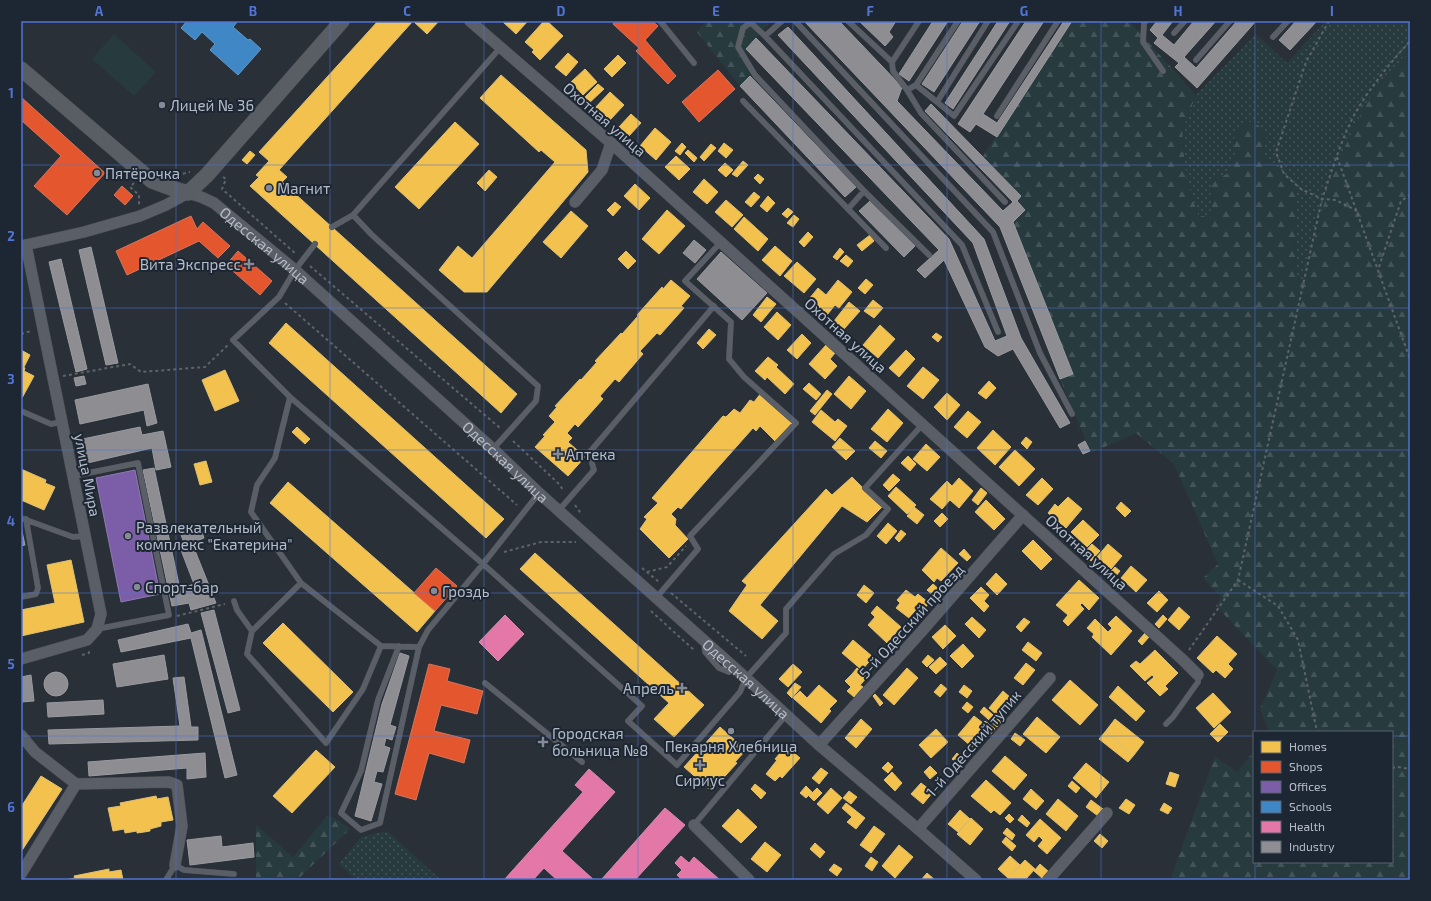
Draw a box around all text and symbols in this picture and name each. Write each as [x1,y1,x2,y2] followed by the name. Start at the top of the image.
[95,3,104,19] text: A
[249,3,257,19] text: B
[403,3,411,19] text: C
[557,3,566,19] text: D
[712,3,720,19] text: E
[866,3,874,19] text: F
[1020,3,1028,19] text: G
[1174,3,1183,19] text: H
[1330,3,1334,19] text: I
[559,78,650,161] street label: Охотная улица
[8,85,14,101] text: 1
[170,96,254,114] place label: Лицей № 36
[157,100,167,110] marker: Лицей № 36
[105,164,180,182] place label: Пятёрочка
[92,168,102,178] marker: Пятёрочка
[277,179,330,197] place label: Магнит
[264,183,274,193] marker: Магнит
[216,203,313,288] street label: Одесская улица
[7,228,15,244] text: 2
[140,255,241,273] place label: Вита Экспресс
[244,259,254,269] marker: Вита Экспресс
[801,294,891,377] street label: Охотная улица
[7,371,15,387] text: 3
[459,417,552,506] street label: Одесская улица
[70,432,105,518] street label: улица Мира
[566,445,616,463] place label: Аптека
[553,449,563,459] marker: Аптека
[1042,511,1132,594] street label: Охотная улица
[7,513,15,529] text: 4
[136,518,292,553] place label: Развлекательный комплекс "Екатерина"
[123,531,133,541] marker: Развлекательный комплекс "Екатерина"
[855,560,967,682] street label: 5-й Одесский проезд
[145,578,219,596] place label: Спорт-бар
[132,582,142,592] marker: Спорт-бар
[442,582,490,600] place label: Гроздь
[429,586,439,596] marker: Гроздь
[699,635,794,723] street label: Одесская улица
[7,656,15,672] text: 5
[623,679,674,697] place label: Апрель
[677,683,687,693] marker: Апрель
[922,686,1025,801] street label: 1-й Одесский тупик
[552,724,648,759] place label: Городская больница №8
[726,726,736,736] marker: Пекарня Хлебница
[1253,731,1393,863] legend
[537,736,549,748] marker: Городская больница №8
[665,737,797,755] place label: Пекарня Хлебница
[1289,739,1327,753] text: Homes
[1289,759,1323,773] text: Shops
[695,760,705,770] marker: Сириус
[675,771,725,790] place label: Сириус
[1289,779,1326,793] text: Offices
[7,799,15,815] text: 6
[1289,799,1332,813] text: Schools
[1289,819,1325,833] text: Health
[1289,839,1335,853] text: Industry

